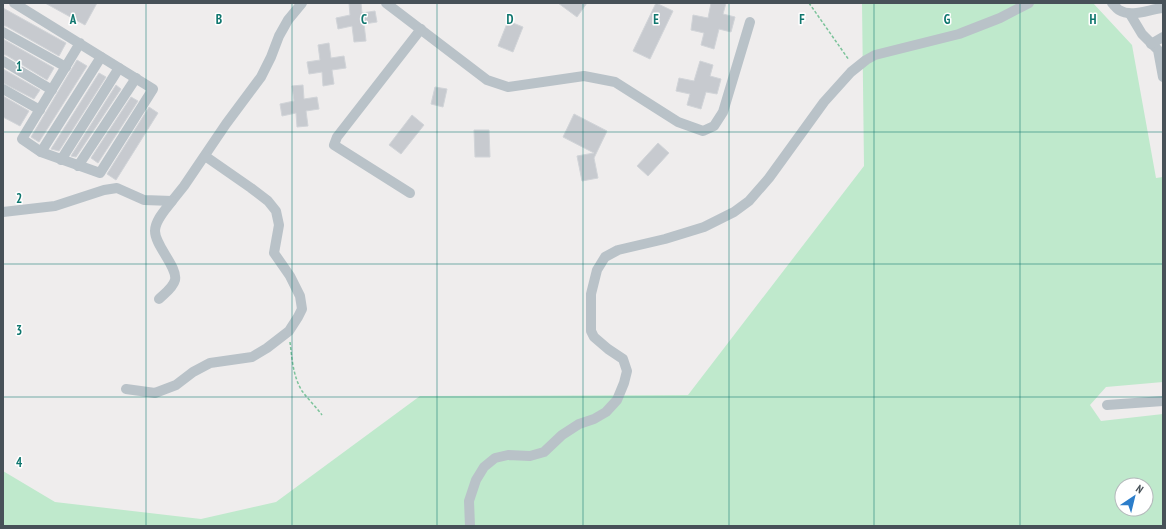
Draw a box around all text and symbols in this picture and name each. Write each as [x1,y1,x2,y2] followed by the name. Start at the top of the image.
[69,11,77,28] text: A
[216,11,222,28] text: B
[361,11,367,28] text: C
[507,11,514,28] text: D
[653,11,659,28] text: E
[799,11,805,28] text: F
[944,11,951,28] text: G
[1090,11,1097,28] text: H
[16,58,22,75] text: 1
[16,190,22,207] text: 2
[16,322,22,339] text: 3
[16,454,23,471] text: 4
[1114,477,1154,517] north arrow
[1133,481,1146,496] text: N

